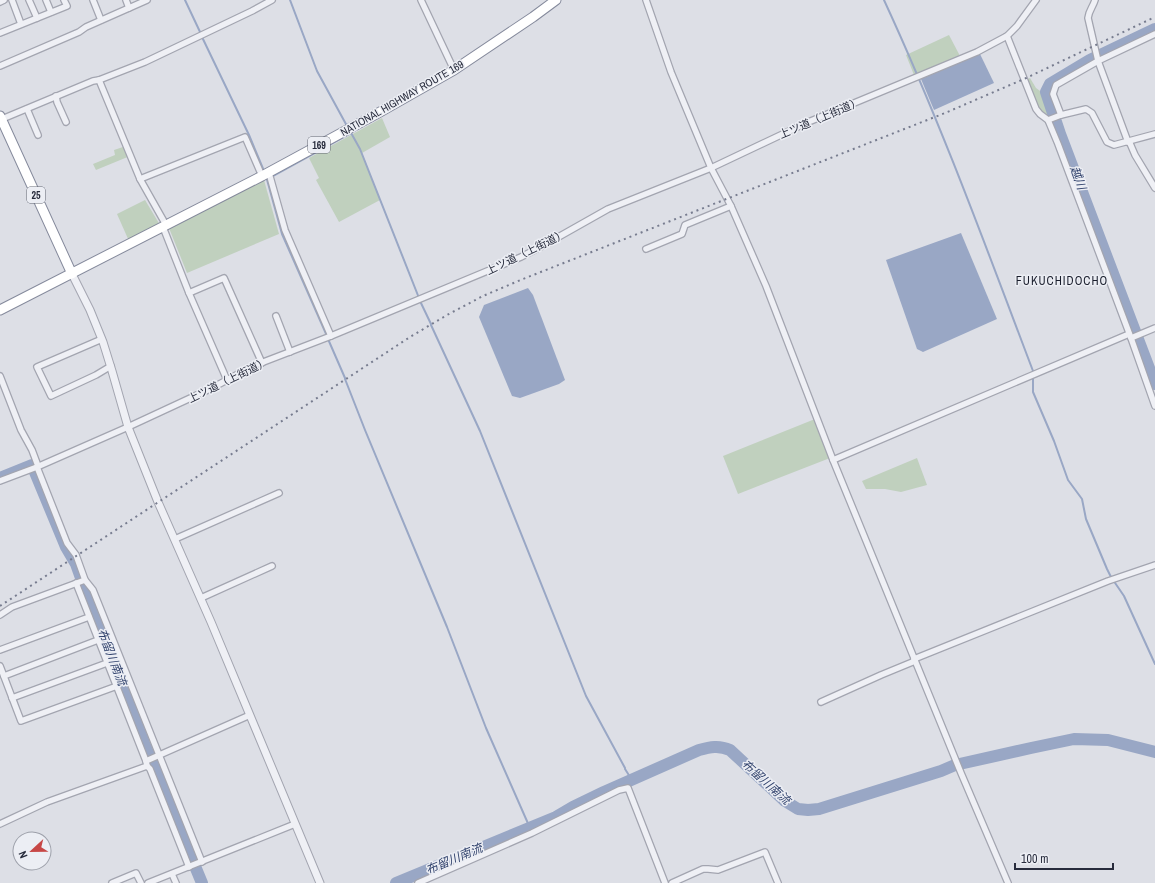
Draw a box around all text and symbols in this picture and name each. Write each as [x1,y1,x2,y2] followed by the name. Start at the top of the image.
[338,57,466,139] street label: NATIONAL HIGHWAY ROUTE 169
[777,94,863,142] street label: 上ツ道（上街道）
[308,137,330,153] road number: 169
[1066,164,1090,194] water label: 越川
[27,187,45,203] road number: 25
[483,226,569,278] street label: 上ツ道（上街道）
[1016,273,1108,289] district label: FUKUCHIDOCHO
[185,354,271,406] street label: 上ツ道（上街道）
[94,626,131,690] water label: 布留川南流
[738,756,795,809] water label: 布留川南流
[12,831,52,871] north arrow
[423,839,487,878] water label: 布留川南流
[1015,845,1113,871] scale bar
[15,849,30,860] text: N
[1021,851,1048,867] text: 100 m

